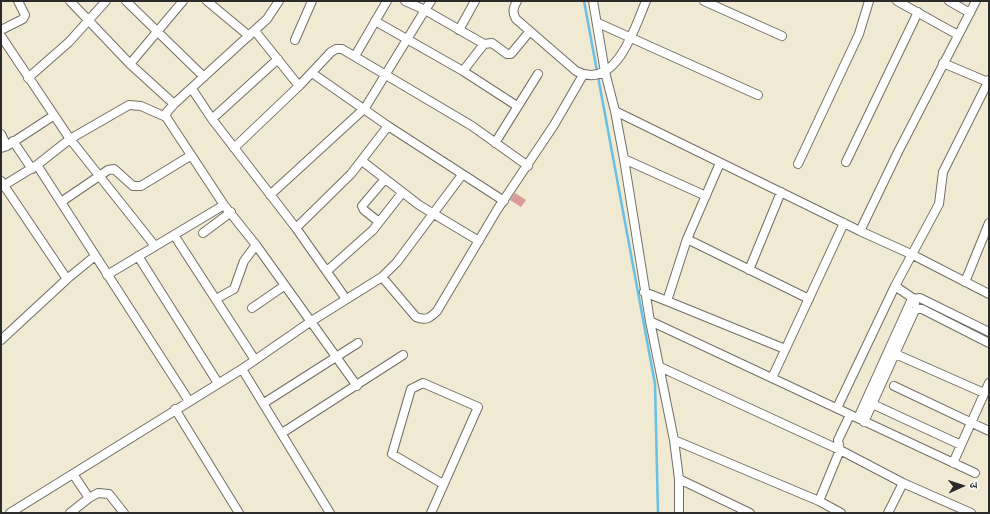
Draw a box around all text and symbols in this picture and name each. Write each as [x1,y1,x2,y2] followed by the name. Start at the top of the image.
[942,466,982,506] north arrow
[967,482,981,489] text: उ

